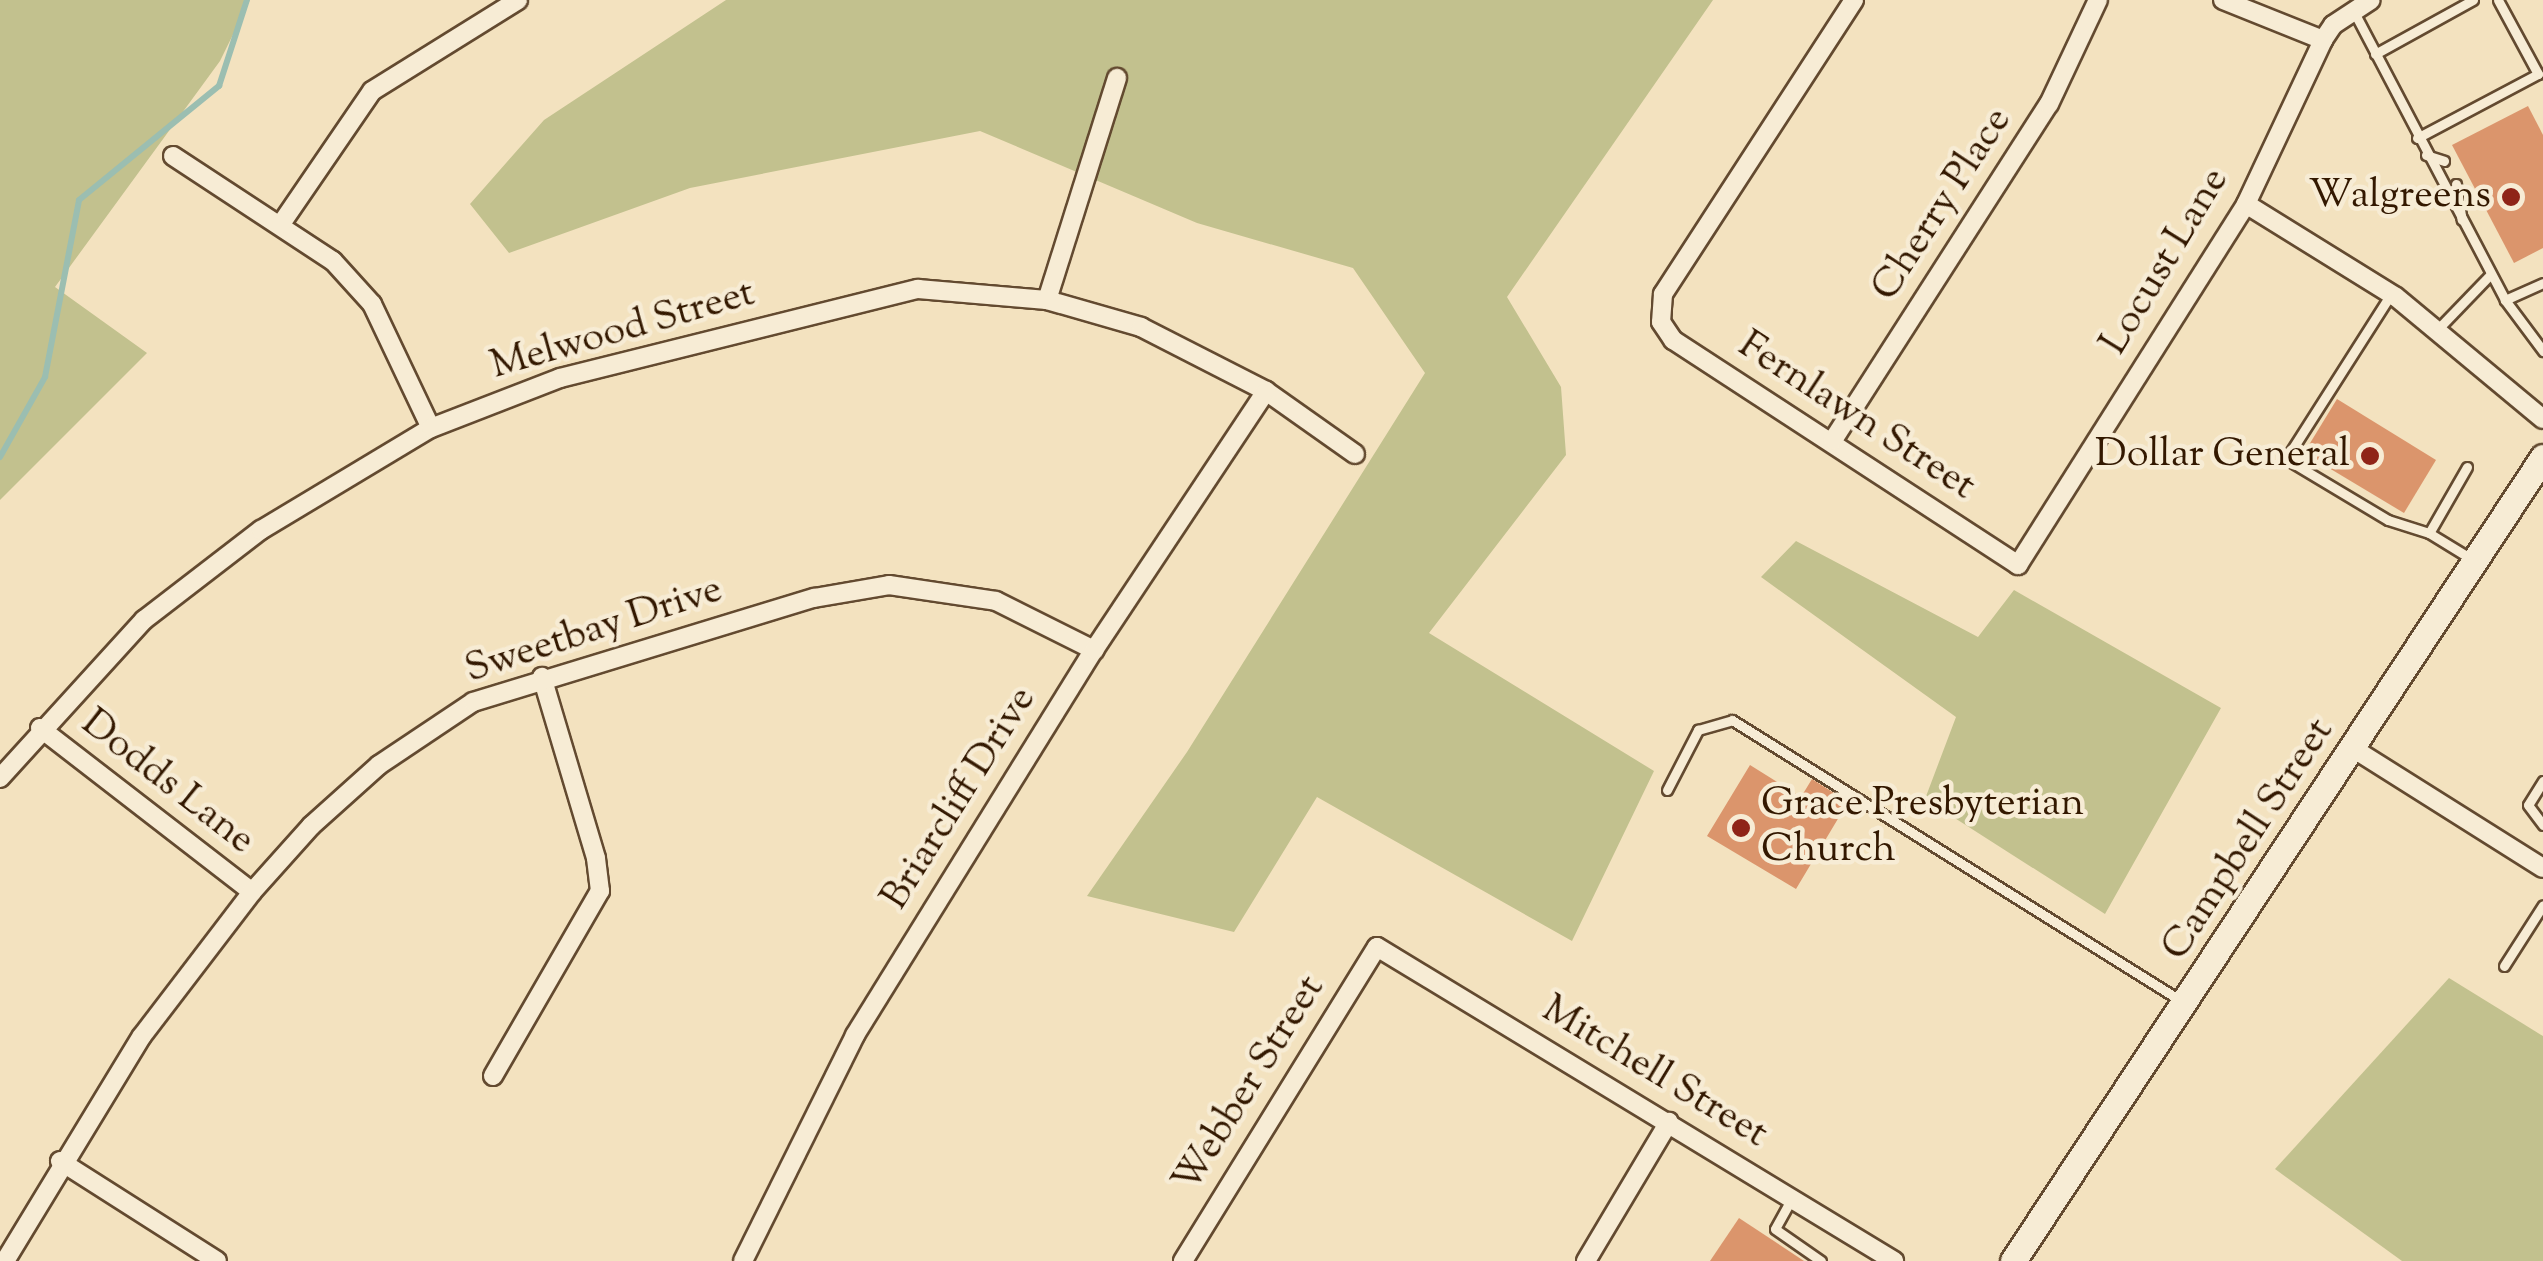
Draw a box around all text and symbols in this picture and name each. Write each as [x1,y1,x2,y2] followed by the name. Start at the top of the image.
[1863,99,2023,311] street label: Cherry Place
[2091,160,2241,364] street label: Locust Lane
[2309,173,2491,221] place label: Walgreens
[2500,186,2522,208] marker: Walgreens
[486,270,760,392] street label: Melwood Street
[1728,322,1984,512] street label: Fernlawn Street
[2095,432,2350,480] place label: Dollar General
[2359,445,2381,467] marker: Dollar General
[459,567,729,695] street label: Sweetbay Drive
[872,679,1048,919] street label: Briarcliff Drive
[71,700,263,866] street label: Dodds Lane
[2153,710,2345,970] street label: Campbell Street
[1761,781,2084,875] place label: Grace Presbyterian Church
[1730,817,1752,839] marker: Grace Presbyterian Church
[1164,967,1336,1203] street label: Webber Street
[1532,987,1776,1159] street label: Mitchell Street

